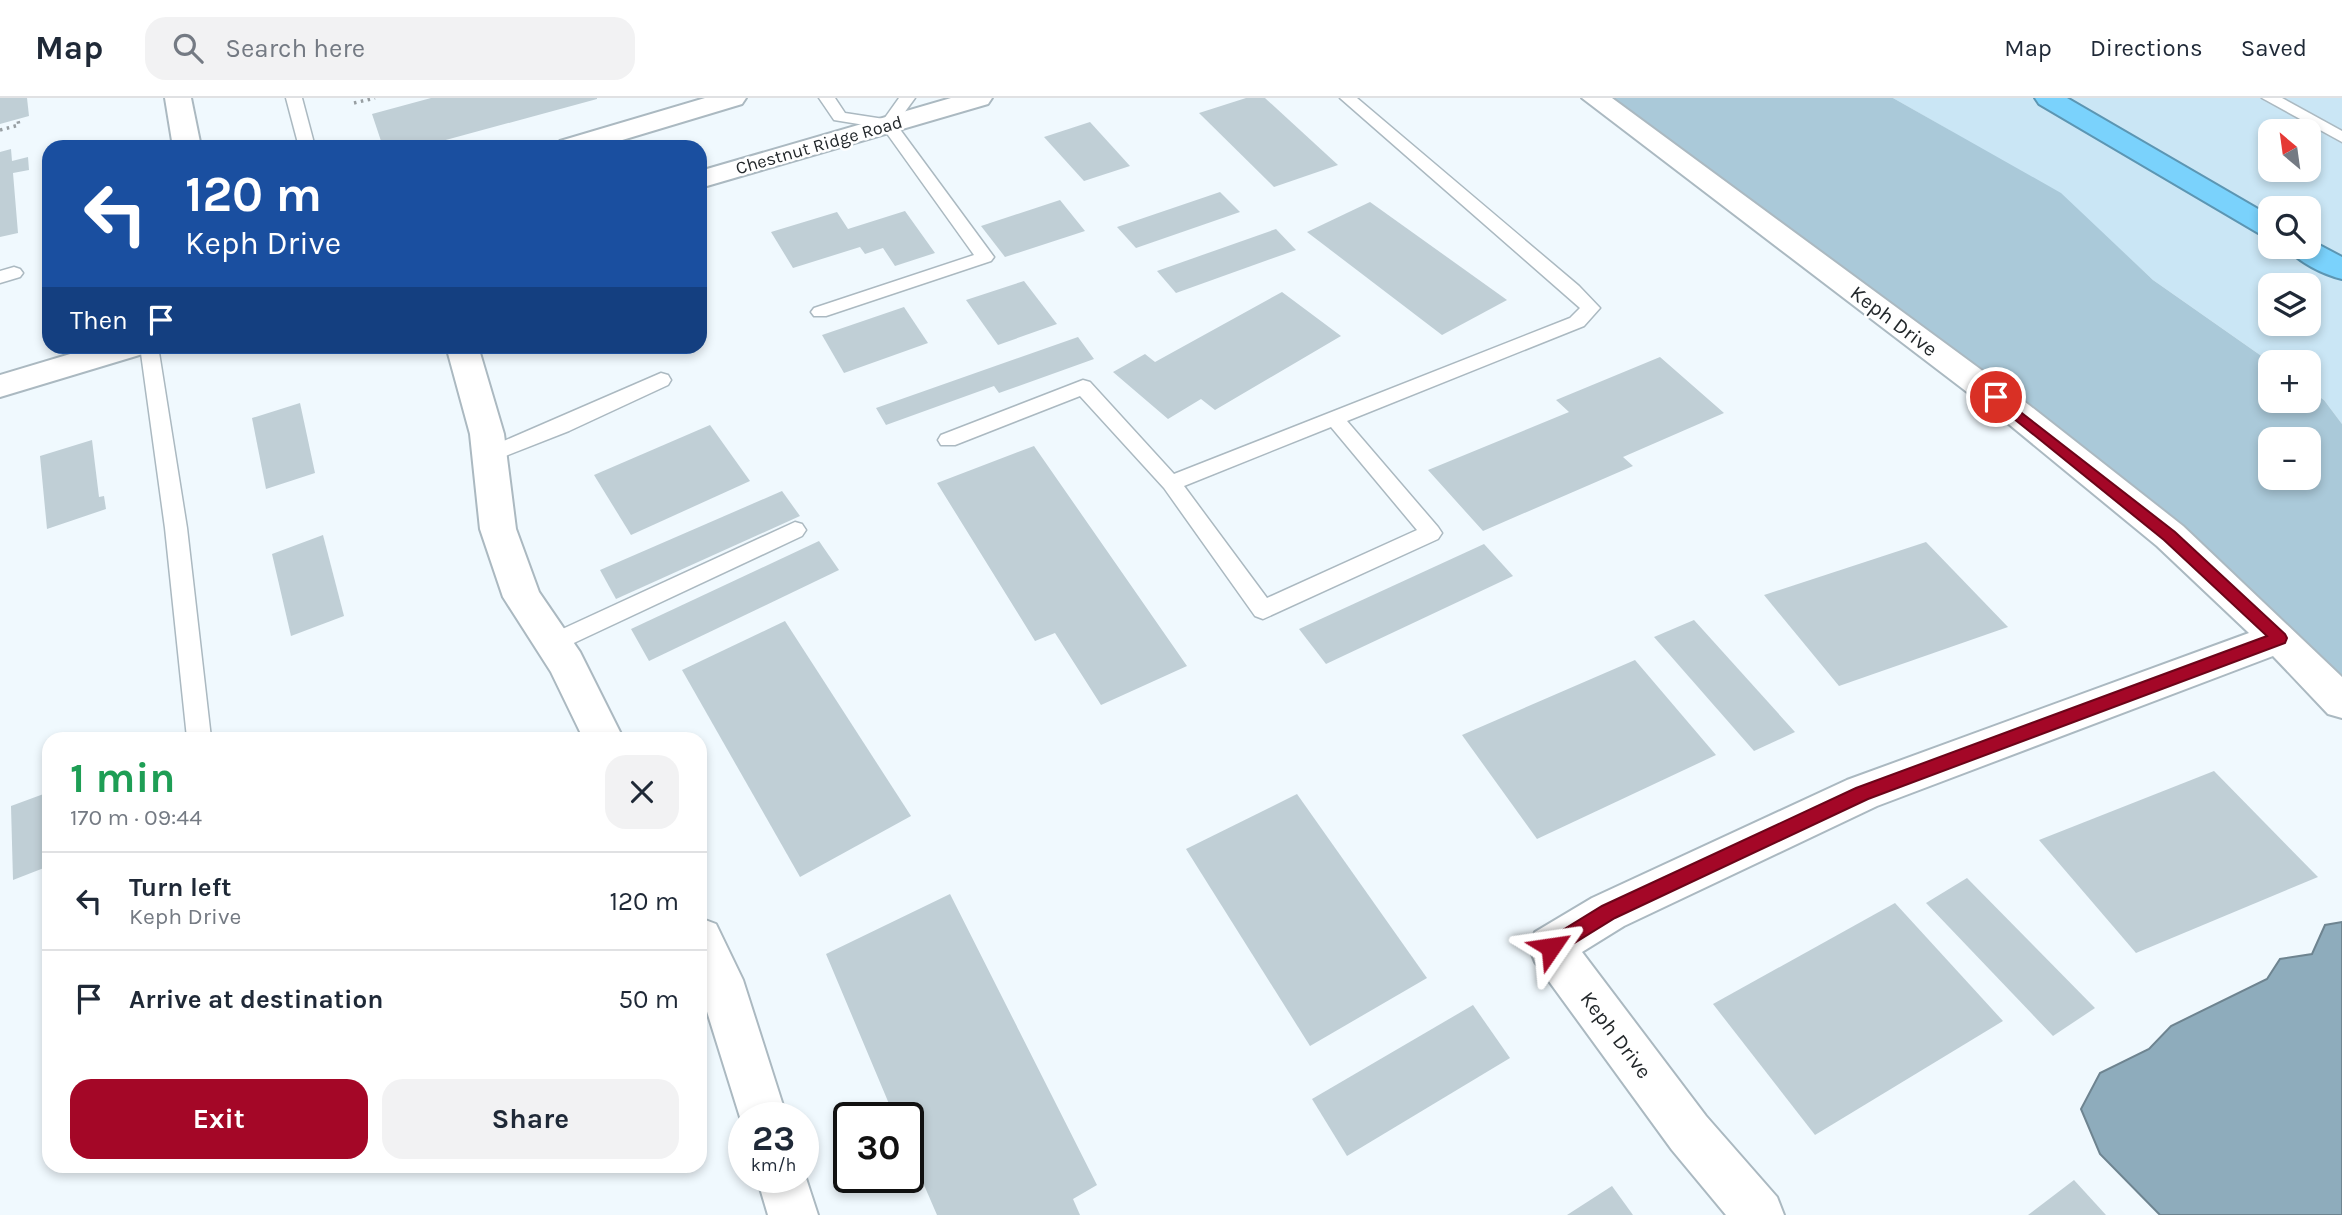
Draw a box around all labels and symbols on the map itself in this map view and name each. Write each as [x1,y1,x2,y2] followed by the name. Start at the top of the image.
[733,111,905,179] street label: Chestnut Ridge Road
[2258,119,2320,182] north arrow
[1846,281,1942,361] street label: Keph Drive
[1966,367,2026,427] pin
[1514,910,1588,984] position arrow
[1576,987,1656,1083] street label: Keph Drive
[833,1102,924,1193] speed limit sign: 30

